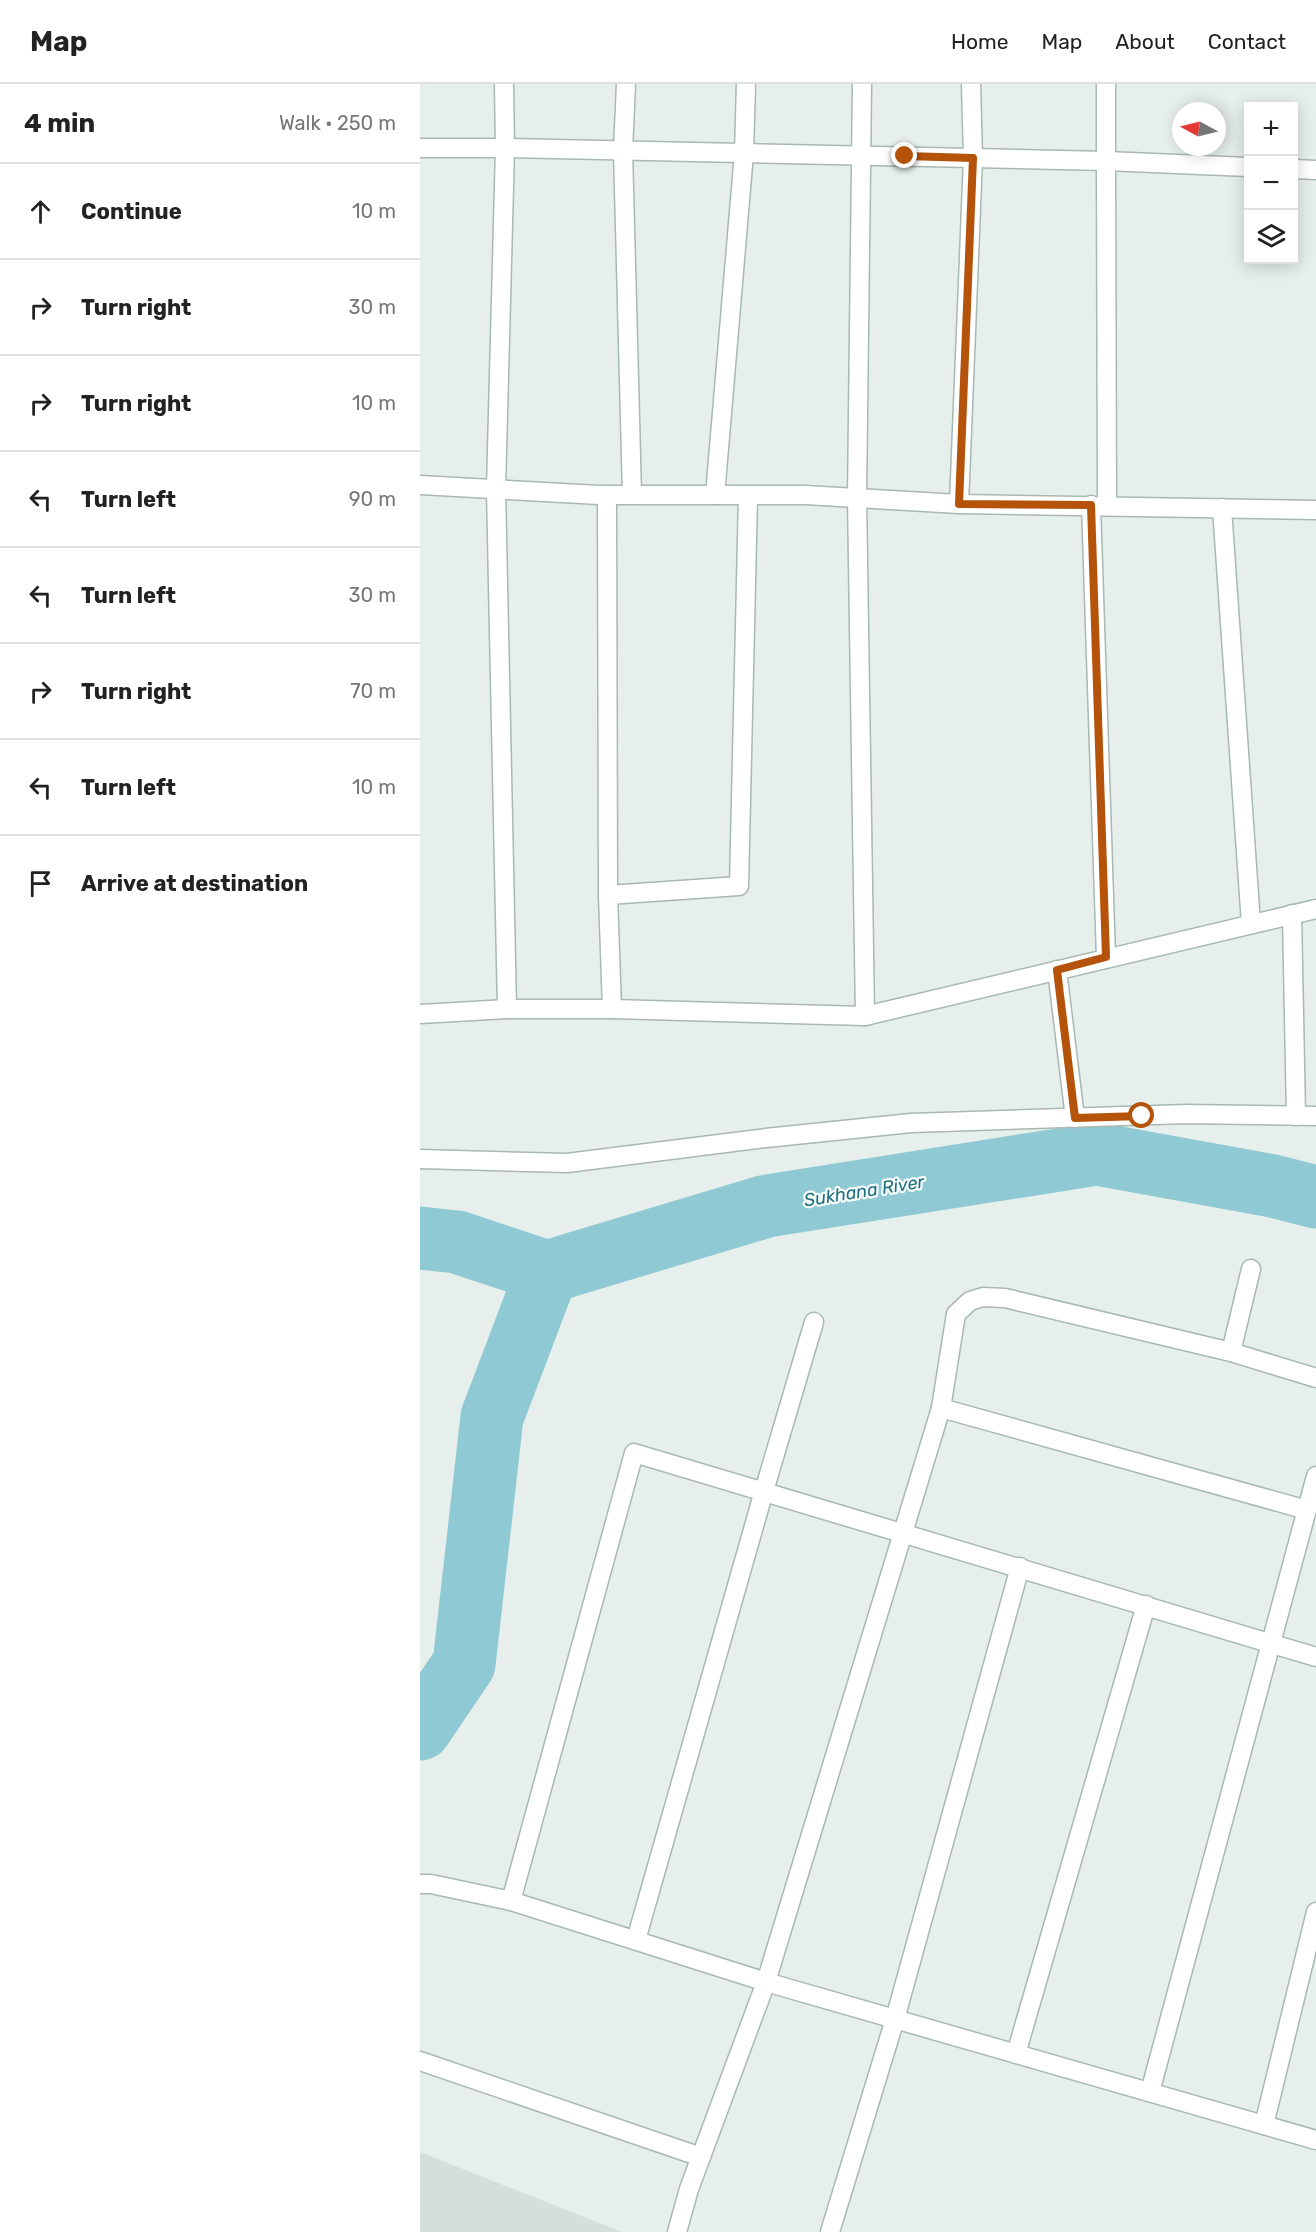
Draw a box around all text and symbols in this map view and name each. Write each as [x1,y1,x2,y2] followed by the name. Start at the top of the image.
[30,25,87,58] text: Map
[951,29,1008,54] text: Home
[1041,29,1082,54] text: Map
[1115,29,1175,54] text: About
[1208,29,1286,54] text: Contact
[1172,102,1226,156] north arrow
[1244,102,1298,264] map controls
[1244,102,1298,156] button: +
[24,108,95,139] text: 4 min
[279,111,396,135] text: Walk · 250 m
[891,142,917,168] route end
[1244,156,1298,210] button: −
[24,195,57,228] icon: ahead
[81,198,182,225] text: Continue
[352,199,396,223] text: 10 m
[1244,210,1298,264] button: layers
[24,291,57,324] icon: right
[81,294,191,321] text: Turn right
[349,295,396,319] text: 30 m
[24,387,57,420] icon: right
[81,390,191,417] text: Turn right
[352,391,396,415] text: 10 m
[24,483,57,516] icon: left
[81,486,176,513] text: Turn left
[349,487,396,511] text: 90 m
[24,579,57,612] icon: left
[81,582,176,609] text: Turn left
[349,583,396,607] text: 30 m
[24,675,57,708] icon: right
[81,678,191,705] text: Turn right
[350,679,396,703] text: 70 m
[24,771,57,804] icon: left
[81,774,176,801] text: Turn left
[352,775,396,799] text: 10 m
[24,867,57,900] icon: arrive
[81,870,308,897] text: Arrive at destination
[1128,1102,1154,1128] route start
[802,1170,927,1211] water label: Sukhana River

